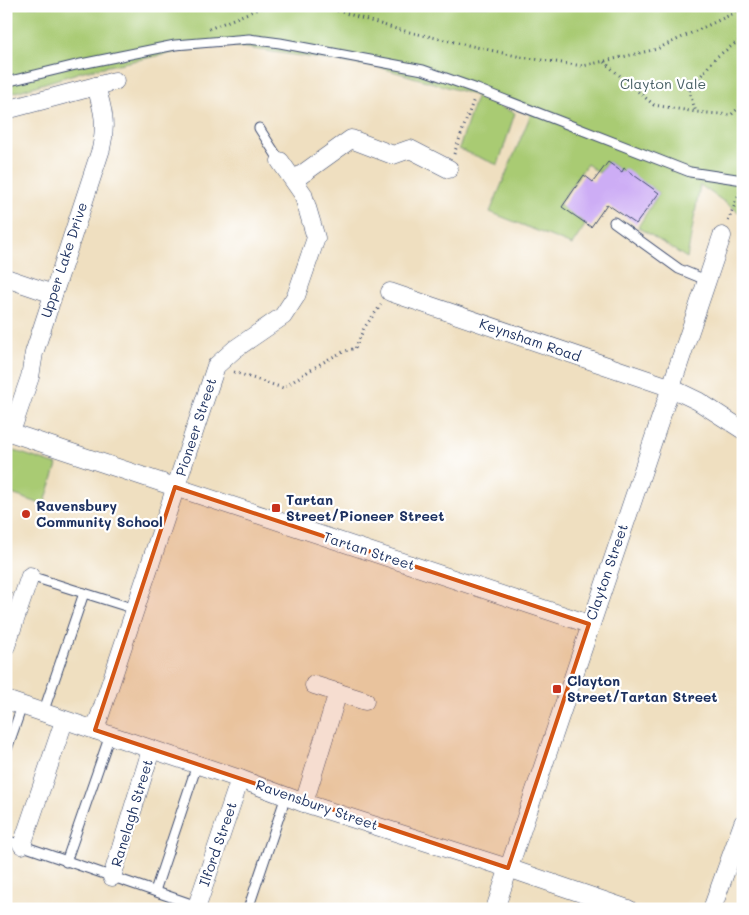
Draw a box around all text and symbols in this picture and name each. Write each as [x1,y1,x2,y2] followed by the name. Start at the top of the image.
[620,74,706,93] park label: Clayton Vale
[36,200,91,320] street label: Upper Lake Drive
[477,313,584,366] street label: Keynsham Road
[171,375,220,478] street label: Pioneer Street
[286,490,444,525] place label: Tartan Street/Pioneer Street
[36,496,163,531] place label: Ravensbury Community School
[270,502,282,514] marker: Tartan Street/Pioneer Street
[20,508,32,520] marker: Ravensbury Community School
[581,521,632,623] street label: Clayton Street
[321,527,417,574] street label: Tartan Street
[567,671,718,706] place label: Clayton Street/Tartan Street
[551,683,563,695] marker: Clayton Street/Tartan Street
[106,757,157,869] street label: Ranelagh Street
[253,775,381,834] street label: Ravensbury Street
[194,799,241,889] street label: Ilford Street

